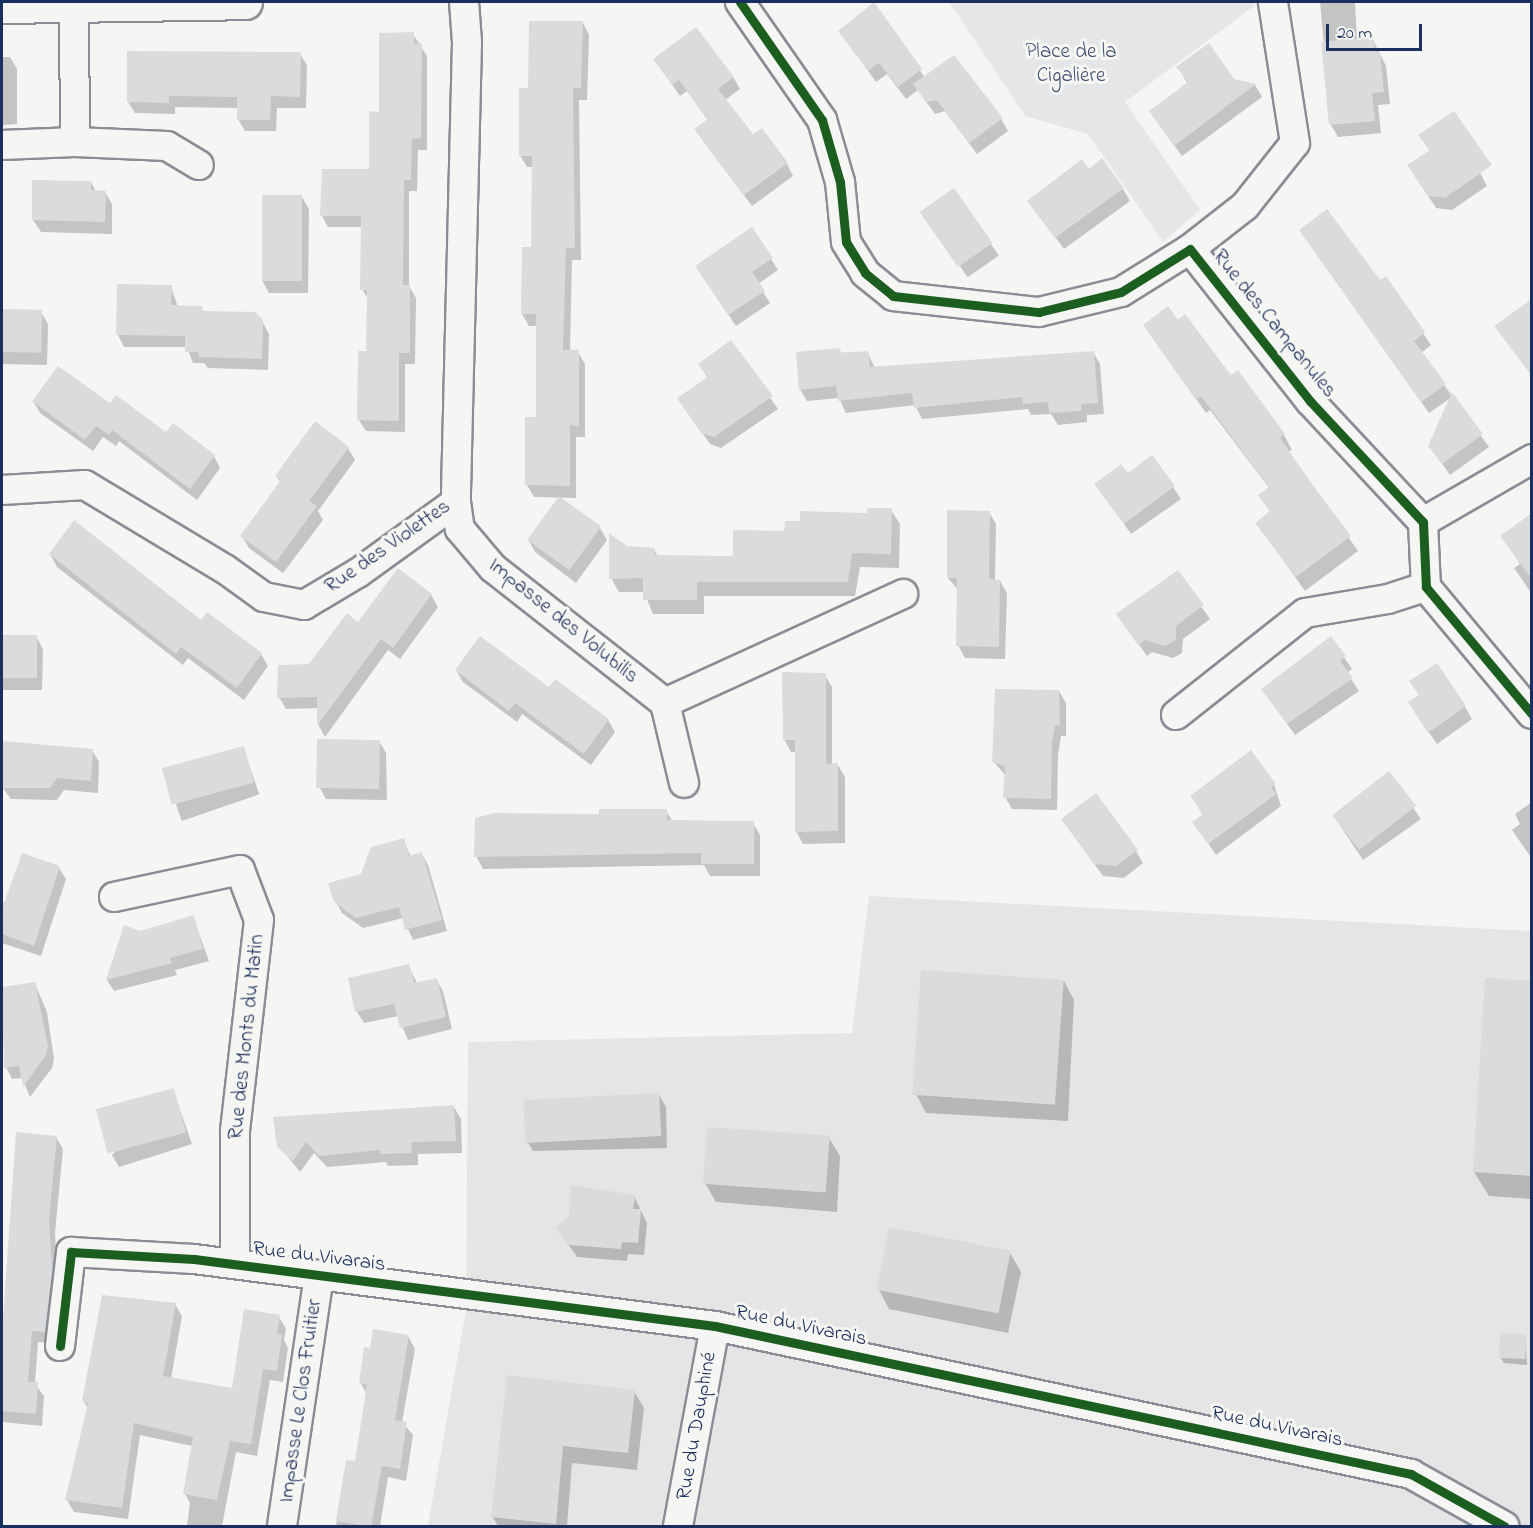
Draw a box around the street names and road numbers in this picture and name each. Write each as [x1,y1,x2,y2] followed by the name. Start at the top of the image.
[1207,245,1341,403] street label: Rue des Campanules
[320,494,456,600] street label: Rue des Violettes
[483,553,643,689] street label: Impasse des Volubilis
[224,933,270,1141] street label: Rue des Monts du Matin
[251,1236,387,1278] street label: Rue du Vivarais
[274,1298,328,1504] street label: Impasse Le Clos Fruitier
[733,1300,869,1352] street label: Rue du Vivarais
[672,1350,722,1502] street label: Rue du Dauphiné
[1209,1401,1345,1453] street label: Rue du Vivarais

